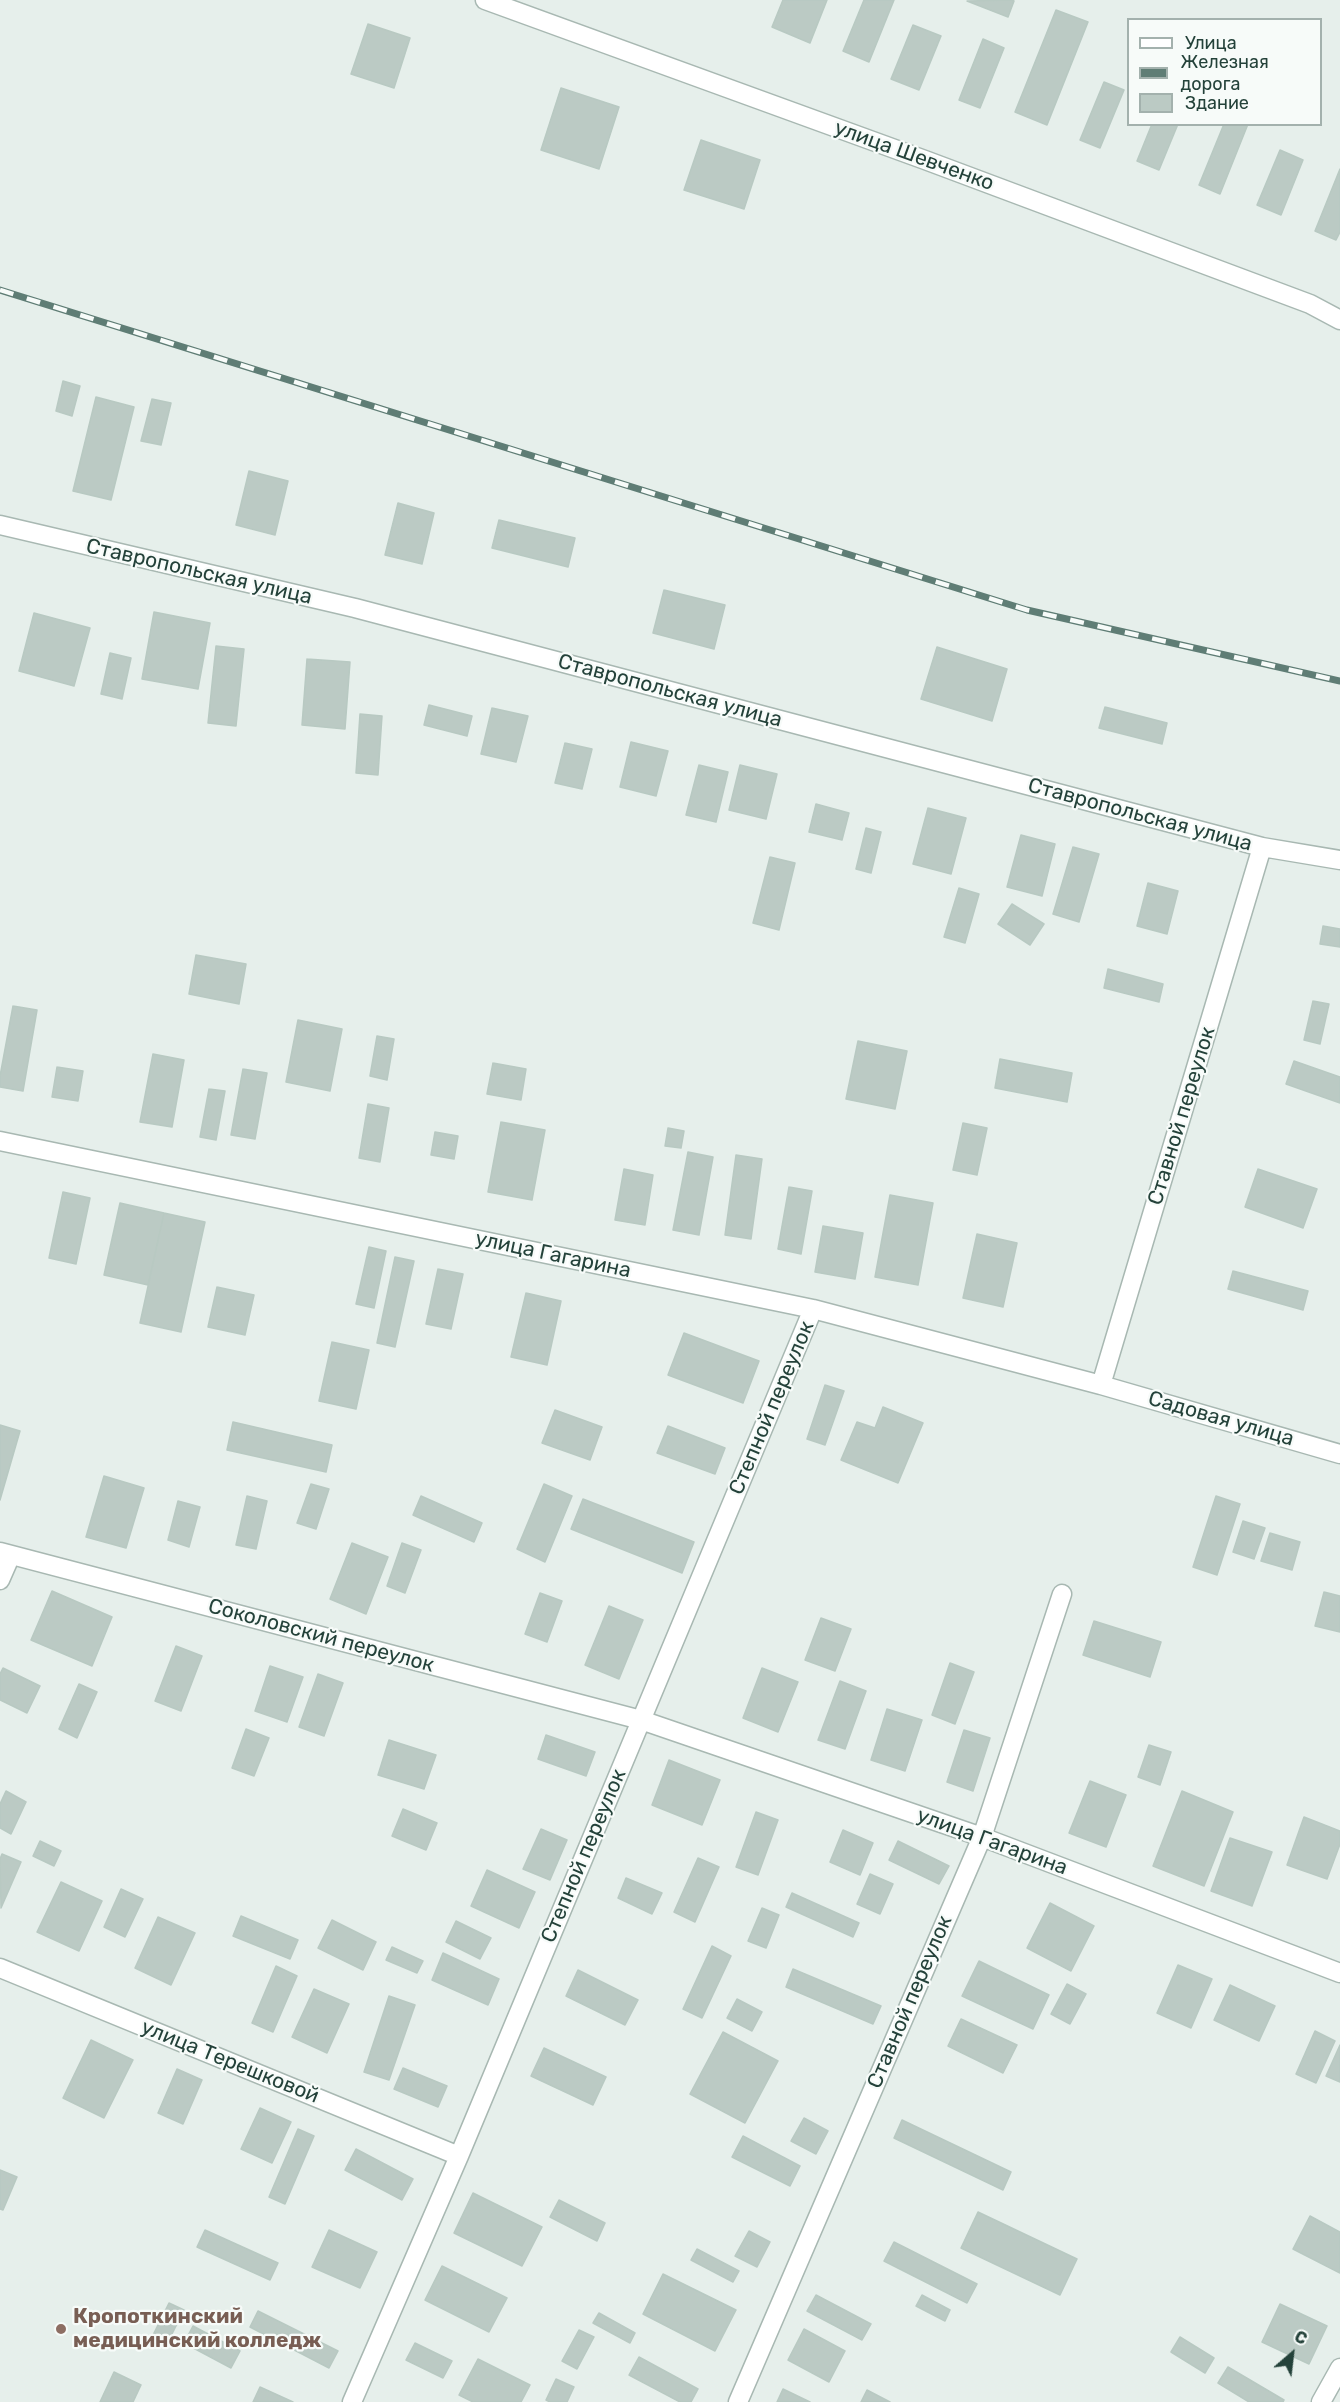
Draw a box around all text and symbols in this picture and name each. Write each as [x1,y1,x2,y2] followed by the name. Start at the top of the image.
[1127,18,1322,126] legend
[1185,32,1237,54] text: Улица
[1180,51,1269,95] text: Железная дорога
[1185,92,1249,114] text: Здание
[831,115,997,197] street label: улица Шевченко
[84,534,314,610] street label: Ставропольская улица
[555,649,785,733] street label: Ставропольская улица
[1025,773,1255,857] street label: Ставропольская улица
[1143,1024,1221,1208] street label: Ставной переулок
[473,1226,633,1284] street label: улица Гагарина
[724,1317,820,1499] street label: Степной переулок
[1145,1386,1297,1452] street label: Садовая улица
[205,1594,437,1678] street label: Соколовский переулок
[536,1765,632,1947] street label: Степной переулок
[913,1803,1071,1881] street label: улица Гагарина
[862,1912,958,2092] street label: Ставной переулок
[137,2015,323,2109] street label: улица Терешковой
[73,2304,321,2354] place label: Кропоткинский медицинский колледж
[54,2322,68,2336] marker: Кропоткинский медицинский колледж
[1262,2324,1322,2384] north arrow
[1291,2327,1310,2349] text: С

